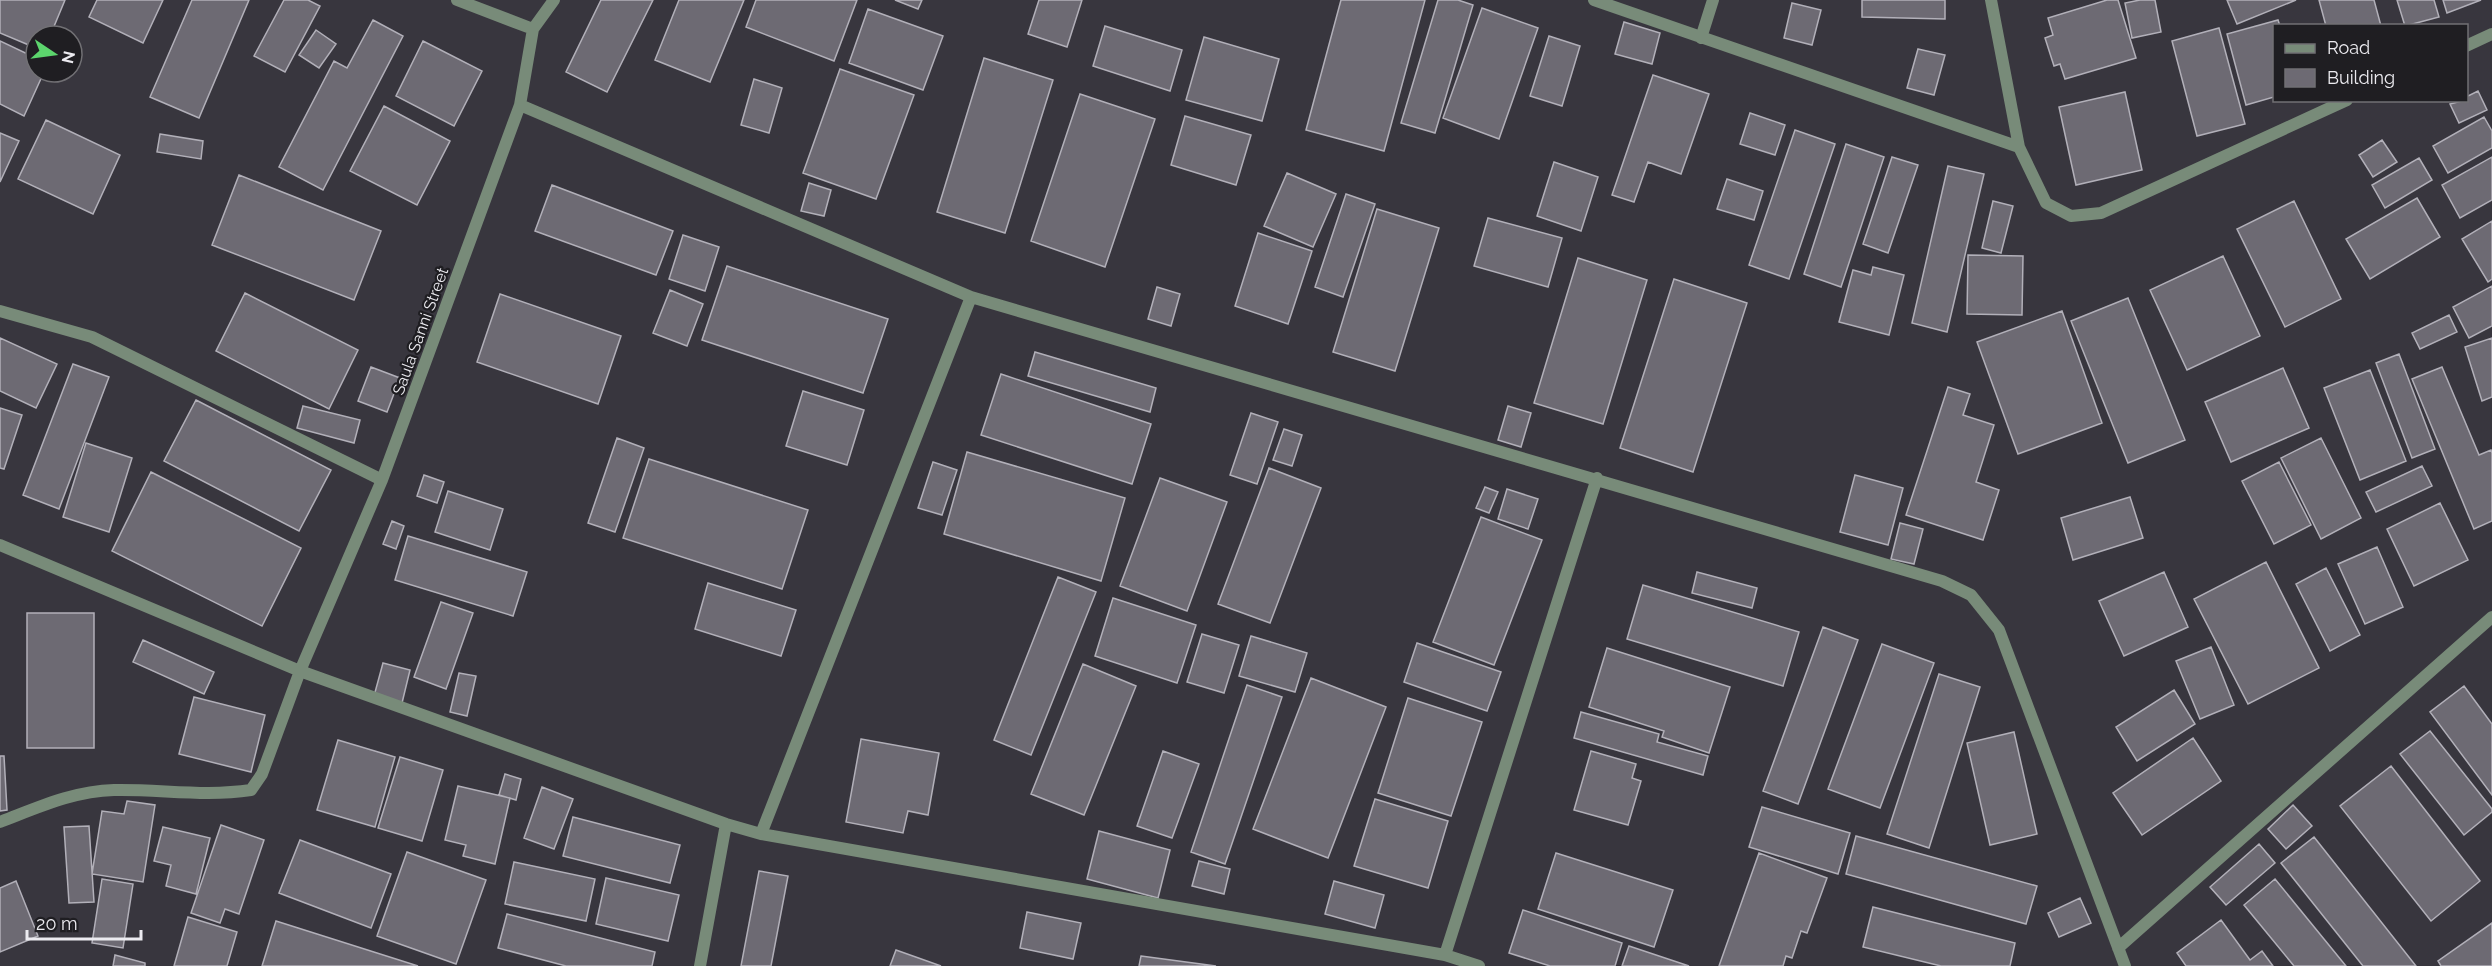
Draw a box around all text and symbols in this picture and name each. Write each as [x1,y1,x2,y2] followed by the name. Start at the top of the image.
[24,24,84,84] north arrow
[2273,24,2468,102] legend
[2327,37,2370,58] text: Road
[57,49,79,65] text: N
[2327,67,2395,88] text: Building
[389,264,453,397] street label: Saula Sanni Street
[27,903,141,941] scale bar
[36,913,78,934] text: 20 m

